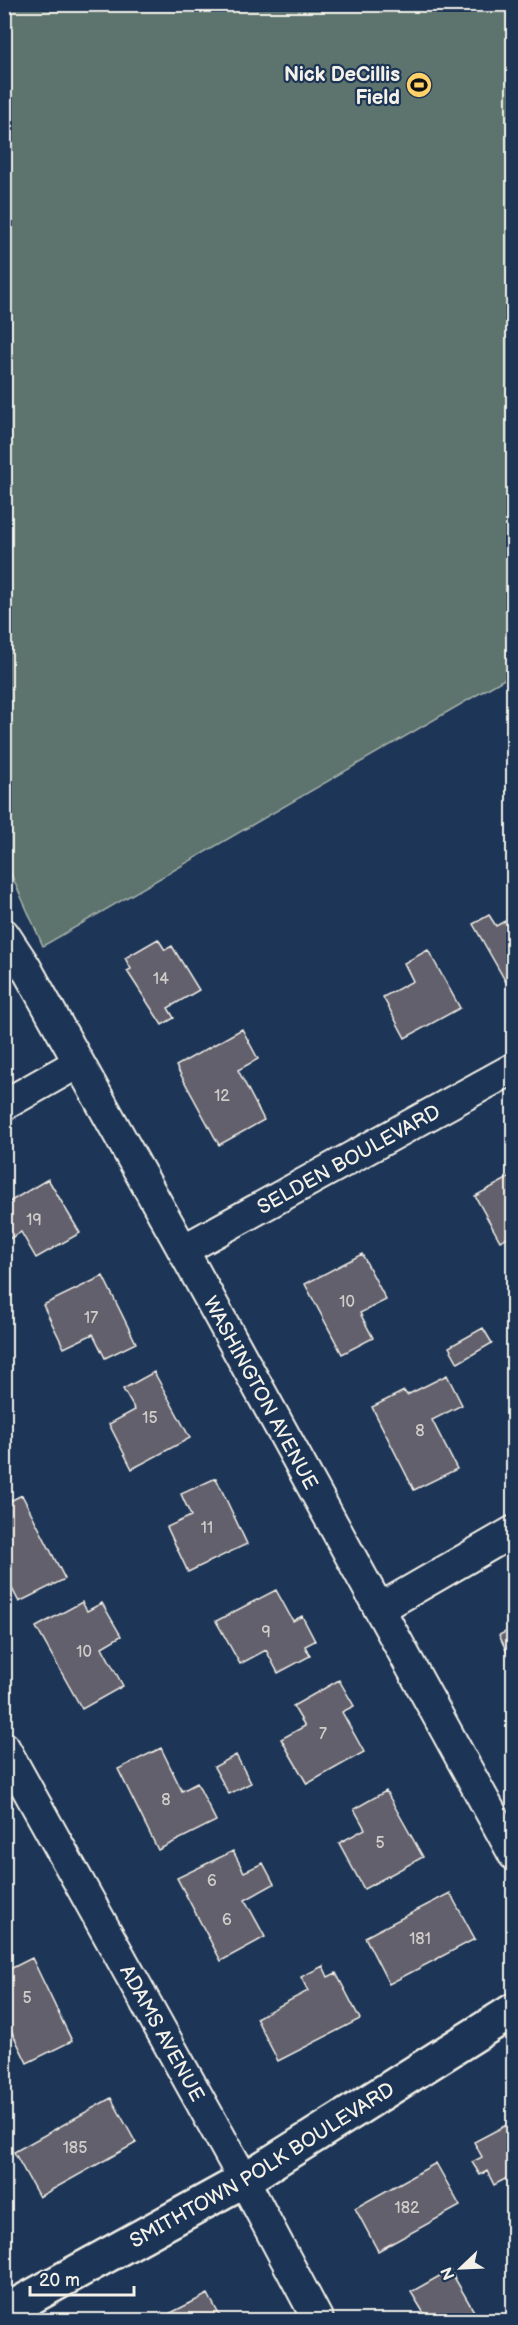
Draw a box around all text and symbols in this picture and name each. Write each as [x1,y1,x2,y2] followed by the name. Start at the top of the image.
[284,63,400,110] place label: Nick DeCillis Field
[404,70,434,100] sports icon: Nick DeCillis Field
[153,970,169,989] house number: 14
[214,1087,230,1106] house number: 12
[253,1100,445,1220] street label: SELDEN BOULEVARD
[26,1211,42,1230] house number: 19
[198,1292,323,1494] street label: WASHINGTON AVENUE
[339,1293,355,1312] house number: 10
[84,1309,98,1328] house number: 17
[142,1409,158,1428] house number: 15
[415,1422,425,1441] house number: 8
[201,1519,213,1538] house number: 11
[261,1623,271,1642] house number: 9
[76,1643,92,1662] house number: 10
[319,1725,327,1744] house number: 7
[161,1791,171,1810] house number: 8
[375,1834,385,1853] house number: 5
[207,1872,217,1891] house number: 6
[222,1911,232,1930] house number: 6
[409,1930,431,1949] house number: 181
[114,1961,209,2106] street label: ADAMS AVENUE
[22,1989,32,2008] house number: 5
[126,2077,399,2254] street label: SMITHTOWN POLK BOULEVARD
[63,2139,87,2158] house number: 185
[395,2199,420,2218] house number: 182
[431,2238,491,2298] north arrow
[30,2259,134,2297] scale bar
[437,2264,460,2283] text: N
[39,2270,80,2291] text: 20 m

